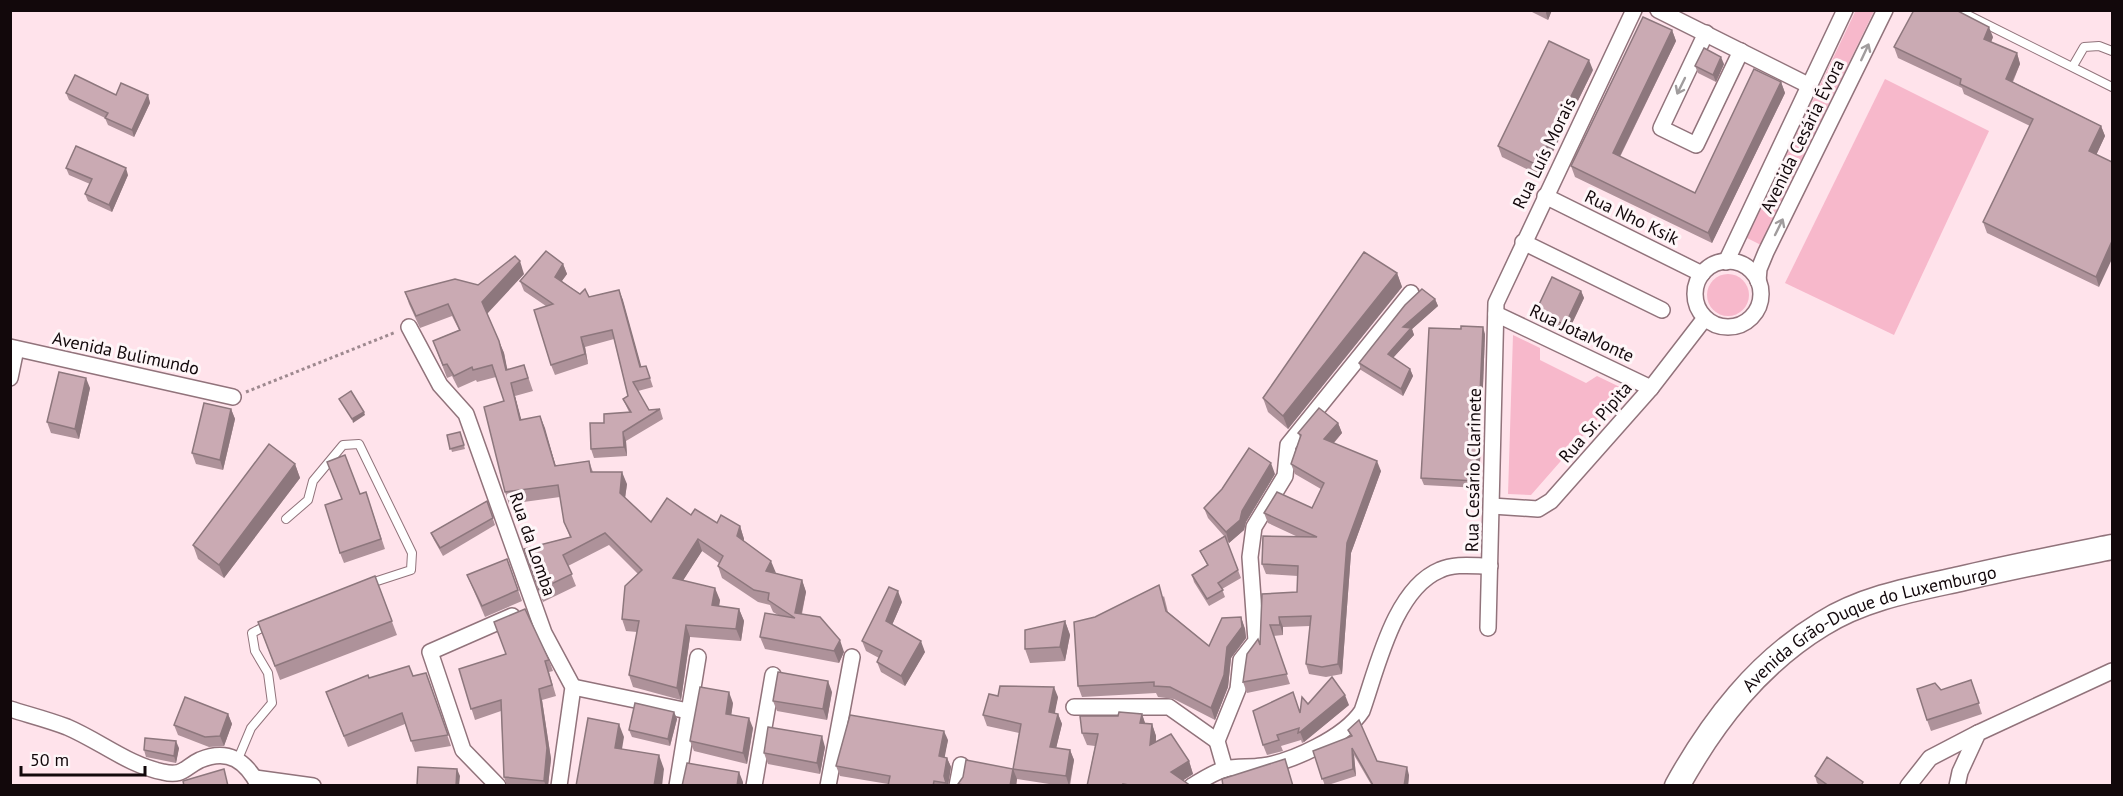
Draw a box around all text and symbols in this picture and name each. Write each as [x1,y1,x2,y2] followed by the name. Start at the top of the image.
[1860,43,1872,61] one-way arrow
[1755,55,1849,217] street label: Avenida Cesária Évora
[1675,76,1686,94] one-way arrow
[1507,94,1581,212] street label: Rua Luís Morais
[1581,184,1683,250] street label: Rua Nho Ksik
[1773,218,1785,236] one-way arrow
[1526,299,1638,367] street label: Rua JotaMonte
[51,326,201,380] street label: Avenida Bulimundo
[1553,377,1637,467] street label: Rua Sr. Pipita
[1460,388,1486,552] street label: Rua Cesário Clarinete
[504,489,562,599] street label: Rua da Lomba
[1737,560,1998,696] street label: Avenida Grão-Duque do Luxemburgo
[21,739,146,777] scale bar
[30,748,69,771] text: 50 m

